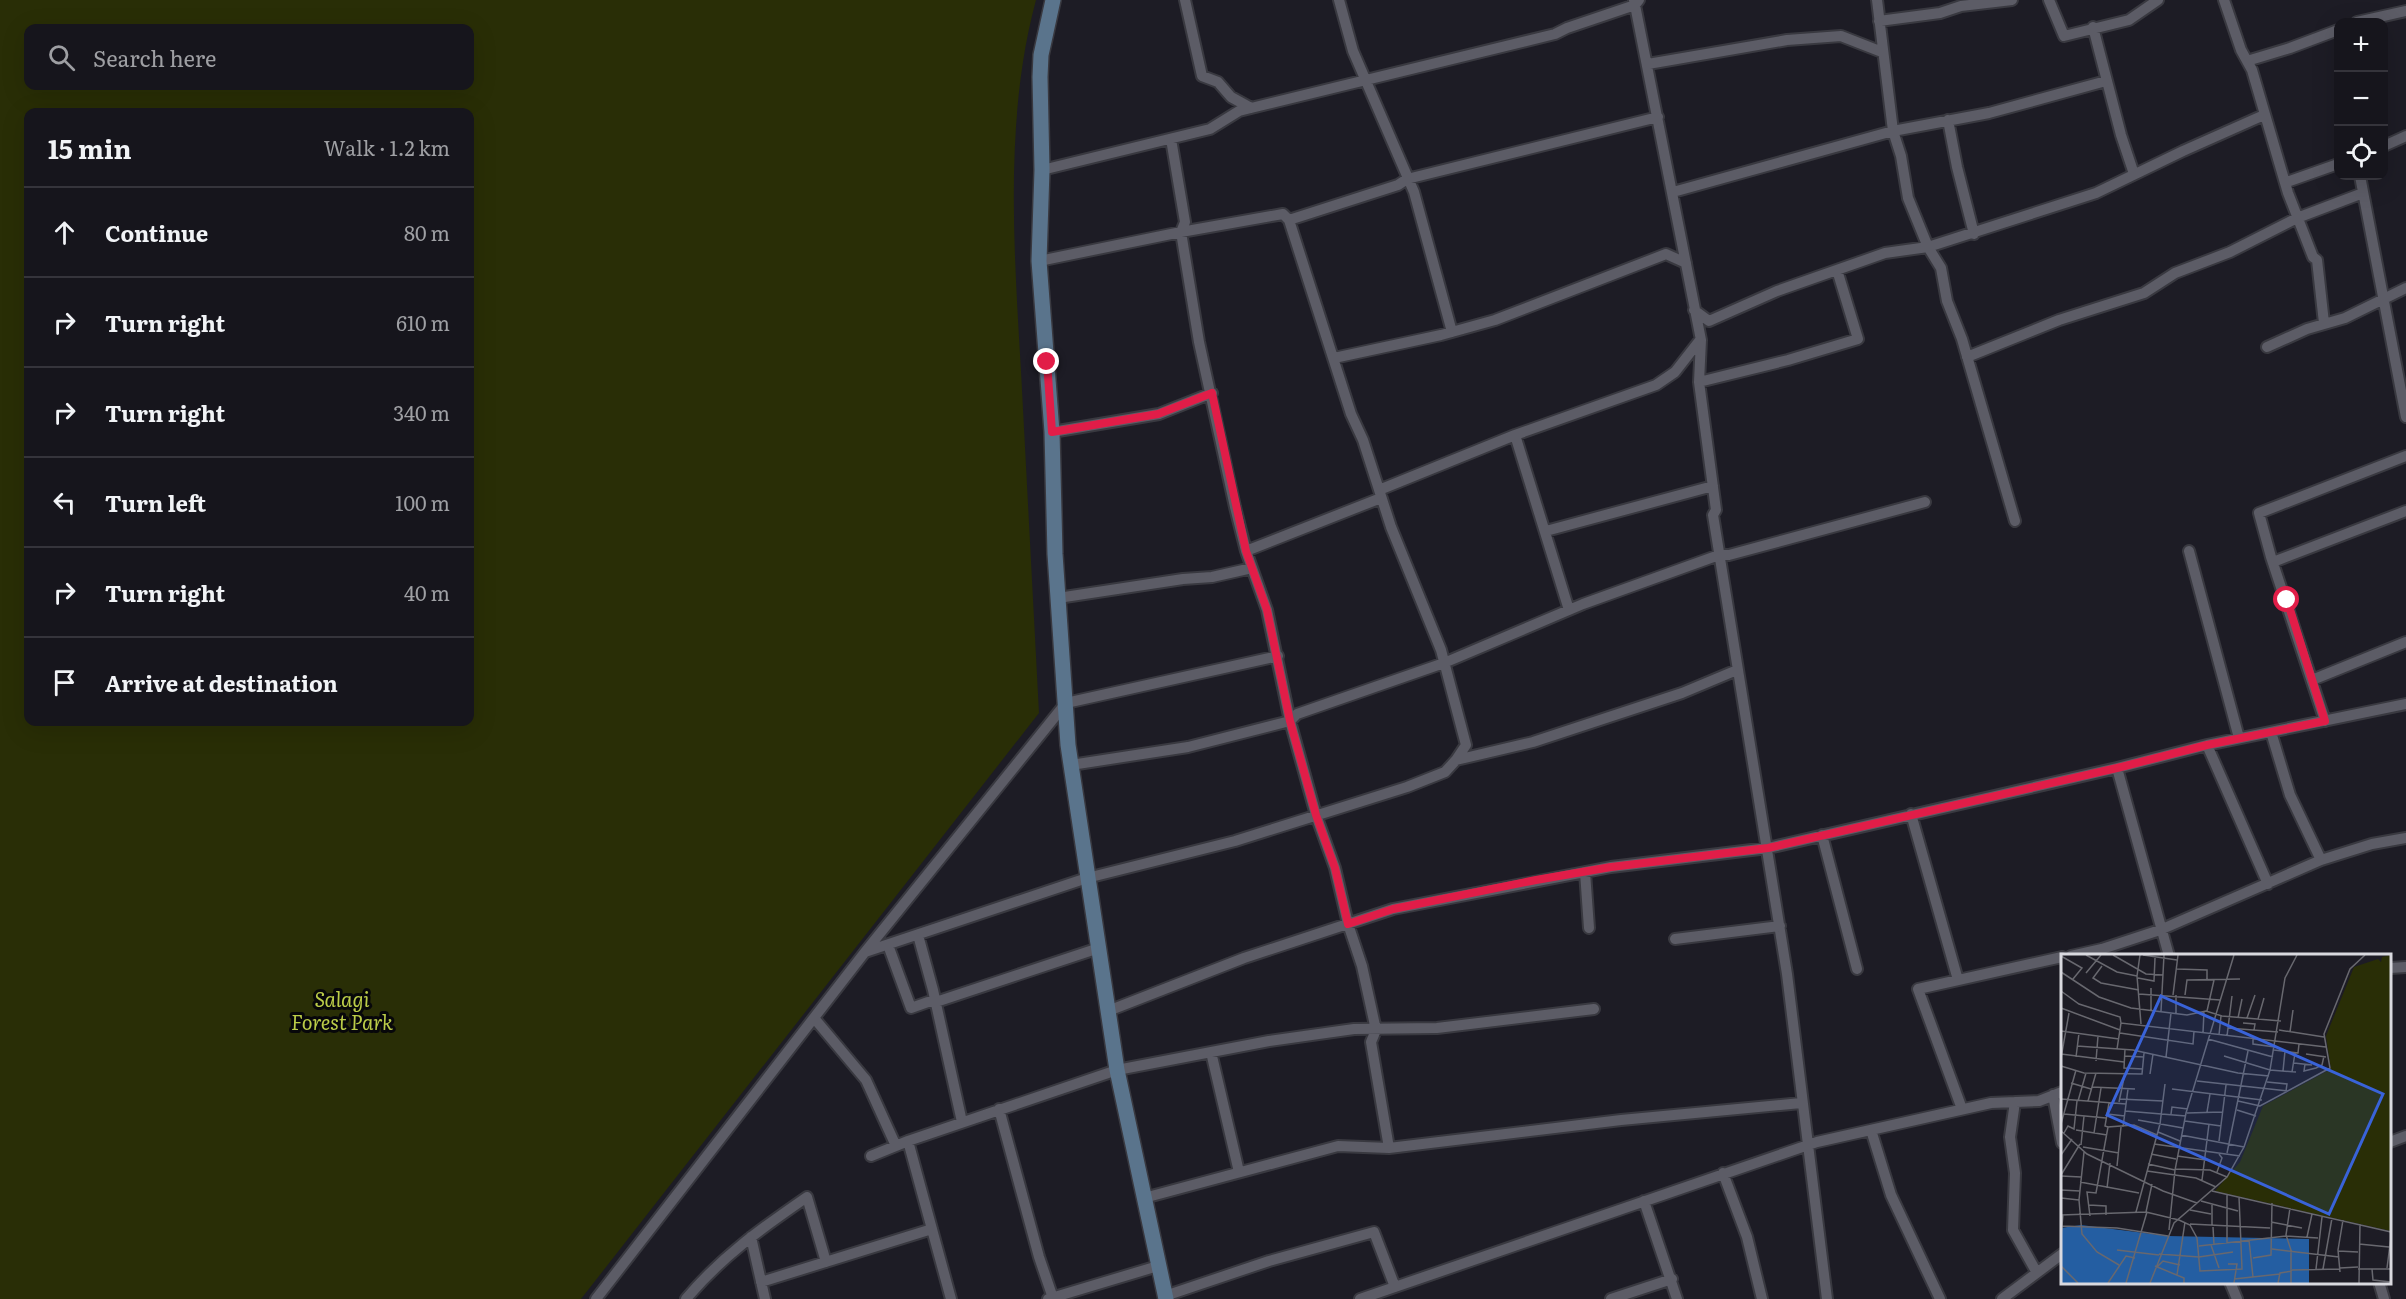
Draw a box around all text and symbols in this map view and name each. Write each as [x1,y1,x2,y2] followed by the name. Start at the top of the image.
[2334,18,2388,180] map controls
[2334,18,2388,72] button: +
[24,24,474,90] search box
[45,41,78,74] icon: search
[93,41,216,74] text: Search here
[2334,72,2388,126] button: −
[2334,126,2388,180] button: locate
[48,128,132,167] text: 15 min
[324,132,450,162] text: Walk · 1.2 km
[48,216,81,249] icon: ahead
[105,216,208,249] text: Continue
[404,217,450,247] text: 80 m
[48,306,81,339] icon: right
[105,306,225,339] text: Turn right
[396,307,450,337] text: 610 m
[1033,348,1059,374] route end
[48,396,81,429] icon: right
[105,396,225,429] text: Turn right
[393,397,450,427] text: 340 m
[48,486,81,519] icon: left
[105,486,206,519] text: Turn left
[395,487,450,517] text: 100 m
[48,576,81,609] icon: right
[105,576,225,609] text: Turn right
[404,577,450,607] text: 40 m
[2273,586,2299,612] route start
[48,666,81,699] icon: arrive
[105,666,338,699] text: Arrive at destination
[2061,954,2391,1284] inset map
[291,983,393,1036] park label: Salagi Forest Park

